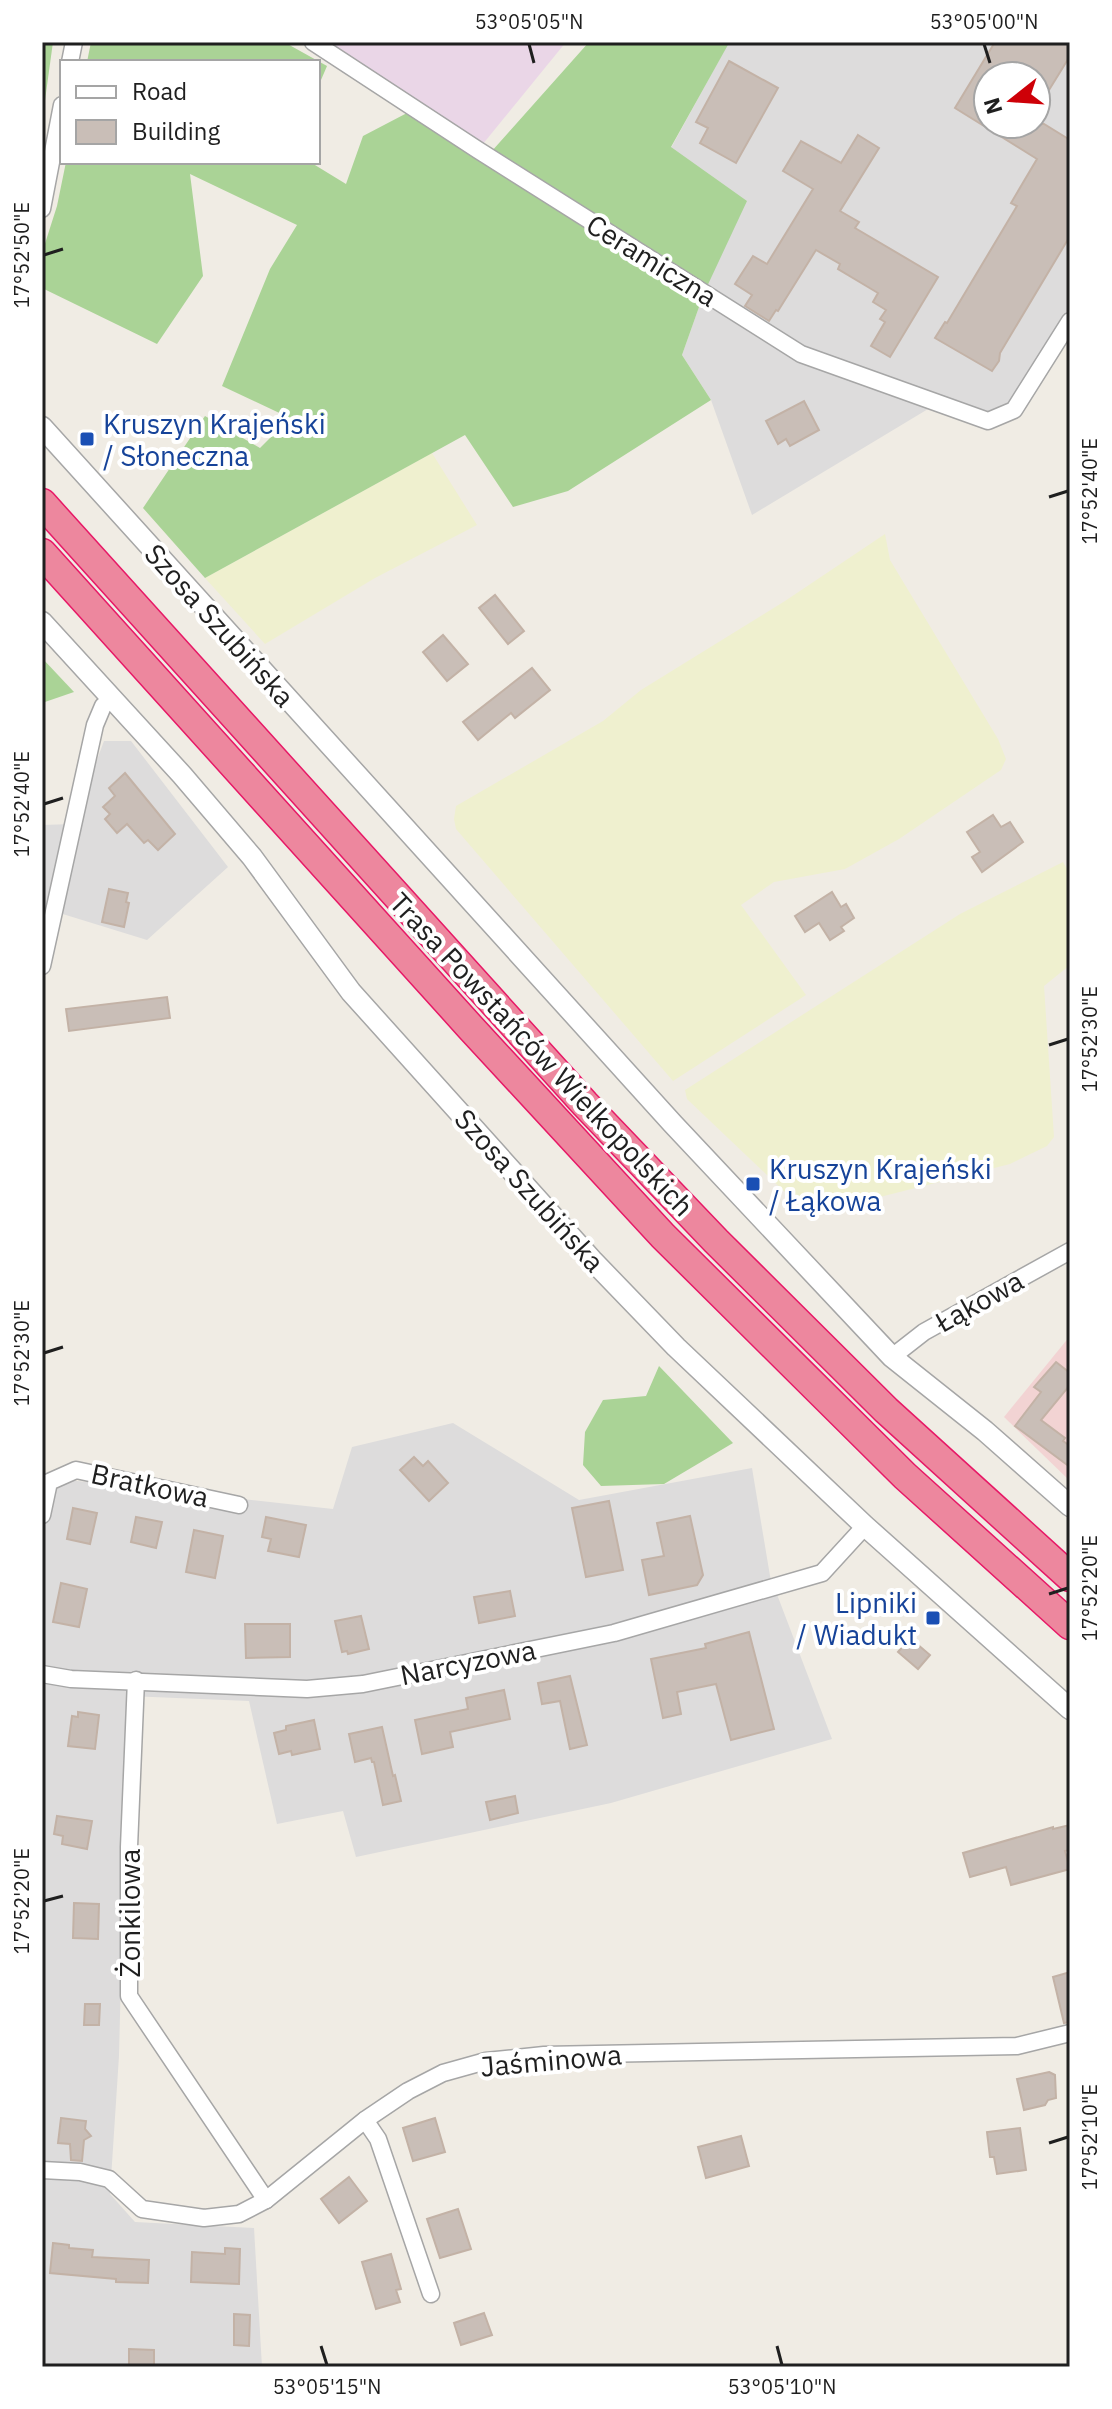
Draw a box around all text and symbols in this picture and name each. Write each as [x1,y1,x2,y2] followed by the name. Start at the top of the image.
[475,8,583,35] text: 53°05'05"N
[930,8,1038,35] text: 53°05'00"N
[60,60,320,164] legend
[972,60,1052,140] north arrow
[132,75,187,107] text: Road
[976,94,1009,118] text: N
[132,115,220,147] text: Building
[8,202,35,308] text: 17°52'50"E
[580,205,724,315] street label: Ceramiczna
[103,405,326,474] place label: Kruszyn Krajeński / Słoneczna
[78,430,96,448] marker: Kruszyn Krajeński / Słoneczna
[1076,438,1103,544] text: 17°52'40"E
[137,536,303,714] street label: Szosa Szubińska
[8,751,35,857] text: 17°52'40"E
[382,884,702,1224] street label: Trasa Powstańców Wielkopolskich
[1076,986,1103,1092] text: 17°52'30"E
[447,1101,613,1279] street label: Szosa Szubińska
[769,1150,992,1219] place label: Kruszyn Krajeński / Łąkowa
[744,1175,762,1193] marker: Kruszyn Krajeński / Łąkowa
[928,1262,1030,1341] street label: Łąkowa
[8,1300,35,1406] text: 17°52'30"E
[88,1455,212,1516] street label: Bratkowa
[1076,1535,1103,1641] text: 17°52'20"E
[796,1584,917,1653] place label: Lipniki / Wiadukt
[924,1609,942,1627] marker: Lipniki / Wiadukt
[397,1631,539,1693] street label: Narcyzowa
[8,1848,35,1954] text: 17°52'20"E
[111,1849,148,1977] street label: Żonkilowa
[479,2035,623,2085] street label: Jaśminowa
[1076,2084,1103,2190] text: 17°52'10"E
[273,2373,381,2400] text: 53°05'15"N
[728,2373,836,2400] text: 53°05'10"N

